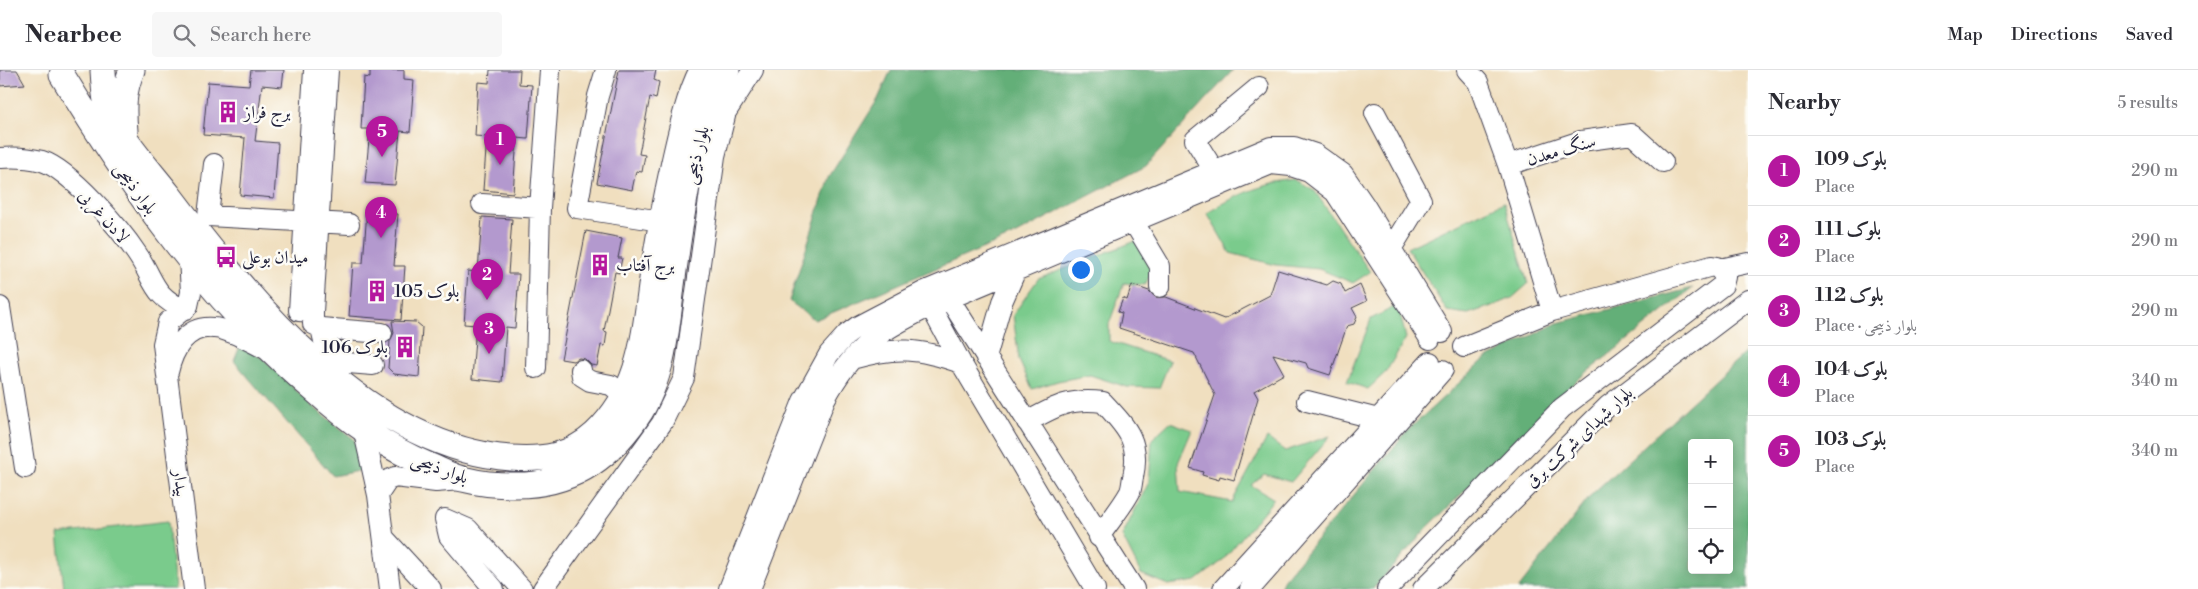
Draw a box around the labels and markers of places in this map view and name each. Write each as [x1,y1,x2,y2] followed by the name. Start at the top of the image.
[215,99,241,125] building icon: برج فراز
[242,101,291,128] place label: برج فراز
[366,116,398,157] pin: 5
[484,124,516,165] pin: 1
[365,197,397,238] pin: 4
[213,244,239,270] bus stop icon: میدان بوعلی
[242,246,308,270] place label: میدان بوعلی
[587,252,613,278] building icon: برج آفتاب
[616,254,675,281] place label: برج آفتاب
[471,259,503,300] pin: 2
[364,278,390,304] building icon: بلوک 105
[394,280,460,303] place label: بلوک 105
[473,313,505,354] pin: 3
[392,334,418,360] building icon: بلوک 106
[322,336,388,359] place label: بلوک 106

